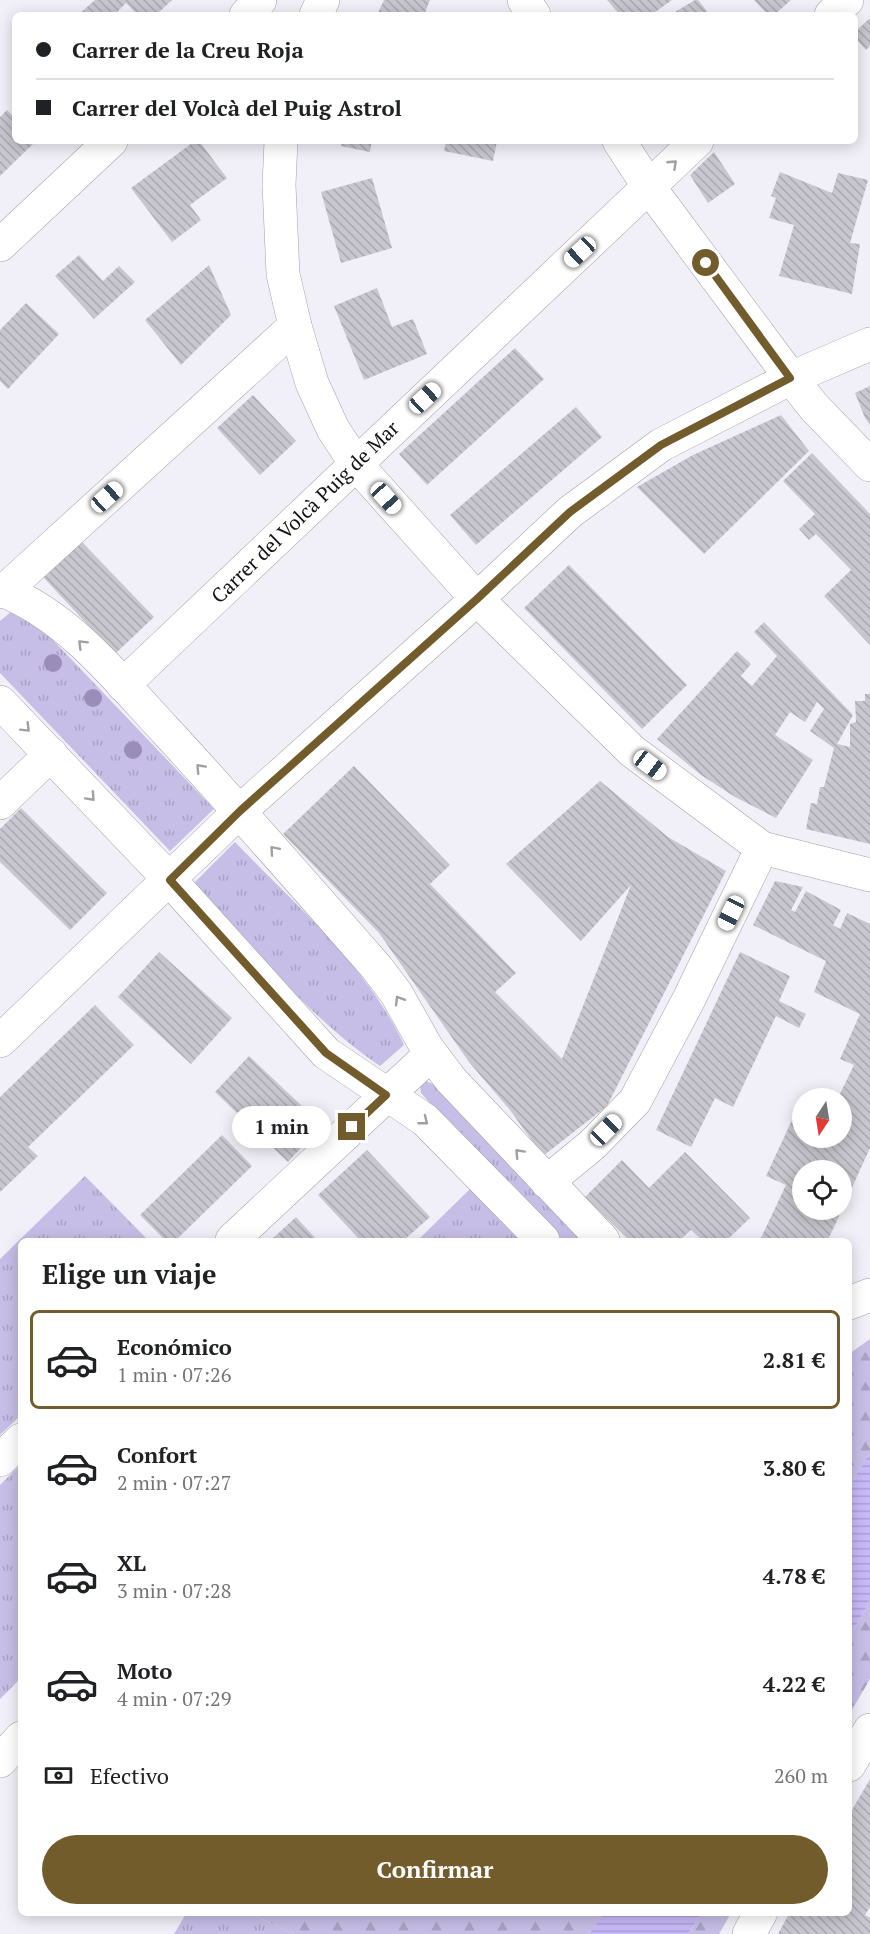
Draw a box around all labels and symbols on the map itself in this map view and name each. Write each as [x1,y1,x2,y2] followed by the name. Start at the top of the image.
[667,160,677,171] one-way arrow
[561,233,599,271] car
[692,249,719,276] route start
[406,379,444,417] car
[205,414,405,609] street label: Carrer del Volcà Puig de Mar
[88,478,126,516] car
[367,479,405,517] car
[78,640,88,651] one-way arrow
[18,721,29,732] one-way arrow
[630,747,670,783] car
[196,764,207,775] one-way arrow
[84,789,95,800] one-way arrow
[270,847,281,857] one-way arrow
[715,893,747,933] car
[395,996,407,1006] one-way arrow
[792,1088,852,1148] north arrow
[232,1106,331,1148] callout: 1 min
[587,1111,625,1149] car
[338,1113,365,1140] route end
[418,1113,429,1124] one-way arrow
[515,1149,526,1159] one-way arrow

